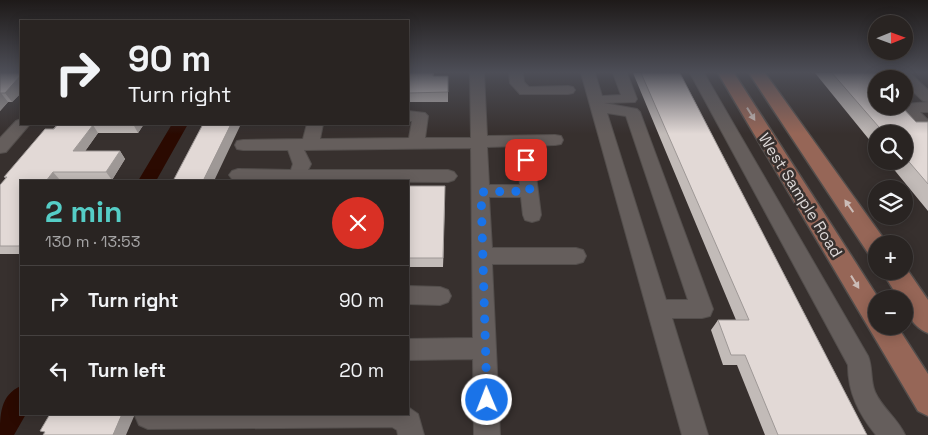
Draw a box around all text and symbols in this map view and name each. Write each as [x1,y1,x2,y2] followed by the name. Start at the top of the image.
[868,15,912,60] north arrow
[868,15,913,335] map controls
[128,37,211,81] text: 90 m
[45,40,110,105] icon: right
[868,70,913,115] button: sound
[128,80,231,108] text: Turn right
[747,108,756,121] one-way arrow
[868,125,913,170] button: search
[754,129,847,261] street label: West Sample Road
[505,139,547,181] pin
[512,146,540,174] icon: arrive
[868,180,913,225] button: layers
[45,192,123,231] text: 2 min
[332,197,384,249] button: close
[844,199,854,212] one-way arrow
[45,231,140,252] text: 130 m · 13:53
[868,235,913,280] button: +
[850,276,859,289] one-way arrow
[45,287,73,315] icon: right
[88,288,178,313] text: Turn right
[339,288,384,313] text: 90 m
[868,290,913,335] button: −
[45,357,73,385] icon: left
[88,358,166,383] text: Turn left
[339,358,384,383] text: 20 m
[460,373,512,425] position arrow

